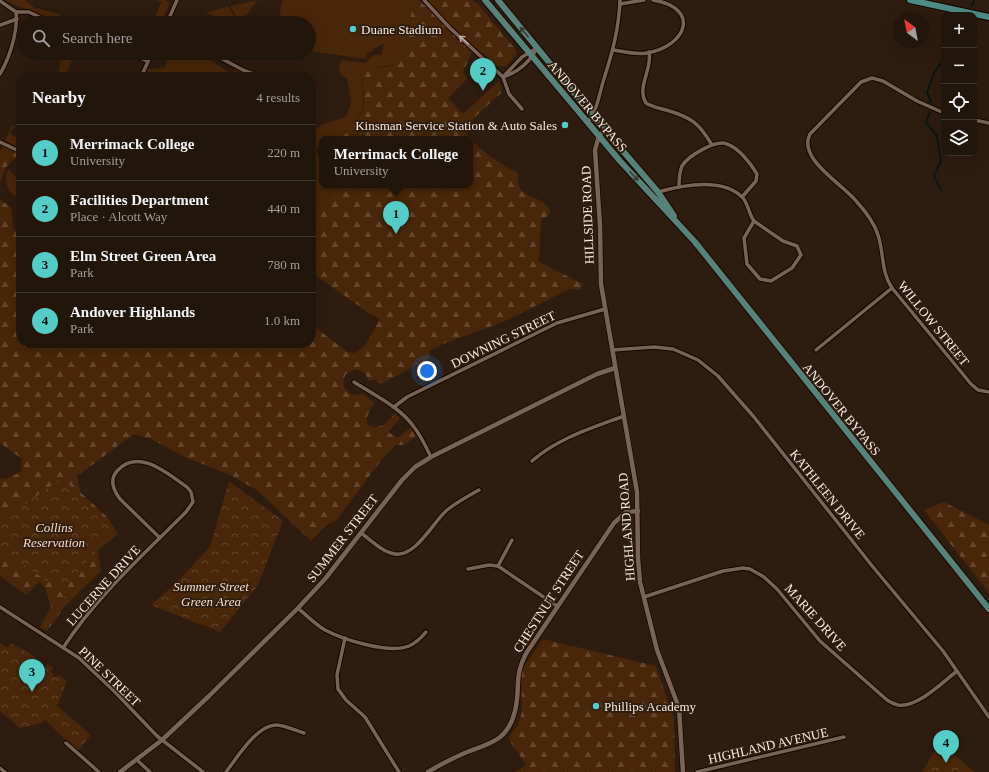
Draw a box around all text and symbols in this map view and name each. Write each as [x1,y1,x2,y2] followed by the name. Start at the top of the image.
[893,12,929,48] north arrow
[941,12,977,156] map controls
[941,12,977,48] button: +
[16,16,316,60] search box
[361,22,442,37] place label: Duane Stadium
[348,24,358,34] marker: Duane Stadium
[519,26,528,37] one-way arrow
[30,27,52,49] icon: search
[62,30,132,46] text: Search here
[459,36,469,45] one-way arrow
[941,48,977,84] button: −
[470,58,496,91] pin: 2
[545,58,630,155] street label: ANDOVER BYPASS
[941,84,977,120] button: locate
[32,88,86,107] text: Nearby
[256,90,300,105] text: 4 results
[355,118,557,133] place label: Kinsman Service Station & Auto Sales
[560,120,570,130] marker: Kinsman Service Station & Auto Sales
[941,120,977,156] button: layers
[70,136,195,152] text: Merrimack College
[319,136,473,188] popup
[42,145,48,160] text: 1
[267,145,300,160] text: 220 m
[334,146,458,162] text: Merrimack College
[70,153,125,168] text: University
[334,163,389,178] text: University
[578,165,597,265] street label: HILLSIDE ROAD
[629,171,638,181] one-way arrow
[70,192,209,208] text: Facilities Department
[42,201,48,216] text: 2
[267,201,300,216] text: 440 m
[383,201,409,234] pin: 1
[70,209,167,224] text: Place · Alcott Way
[70,248,216,264] text: Elm Street Green Area
[42,257,48,272] text: 3
[267,257,300,272] text: 780 m
[70,265,94,280] text: Park
[895,278,972,369] street label: WILLOW STREET
[70,304,195,320] text: Andover Highlands
[448,308,558,371] street label: DOWNING STREET
[42,313,48,328] text: 4
[264,313,300,328] text: 1.0 km
[70,321,94,336] text: Park
[800,360,884,459] street label: ANDOVER BYPASS
[417,361,437,381] your location
[787,447,868,542] street label: KATHLEEN DRIVE
[615,472,638,582] street label: HIGHLAND ROAD
[303,491,381,585] street label: SUMMER STREET
[22,520,85,550] park label: Collins Reservation
[63,542,143,629] street label: LUCERNE DRIVE
[510,547,587,655] street label: CHESTNUT STREET
[173,579,249,609] park label: Summer Street Green Area
[782,581,850,654] street label: MARIE DRIVE
[76,643,144,710] street label: PINE STREET
[19,659,45,692] pin: 3
[604,699,697,714] place label: Phillips Academy
[591,701,601,711] marker: Phillips Academy
[707,724,830,767] street label: HIGHLAND AVENUE
[933,730,959,763] pin: 4

